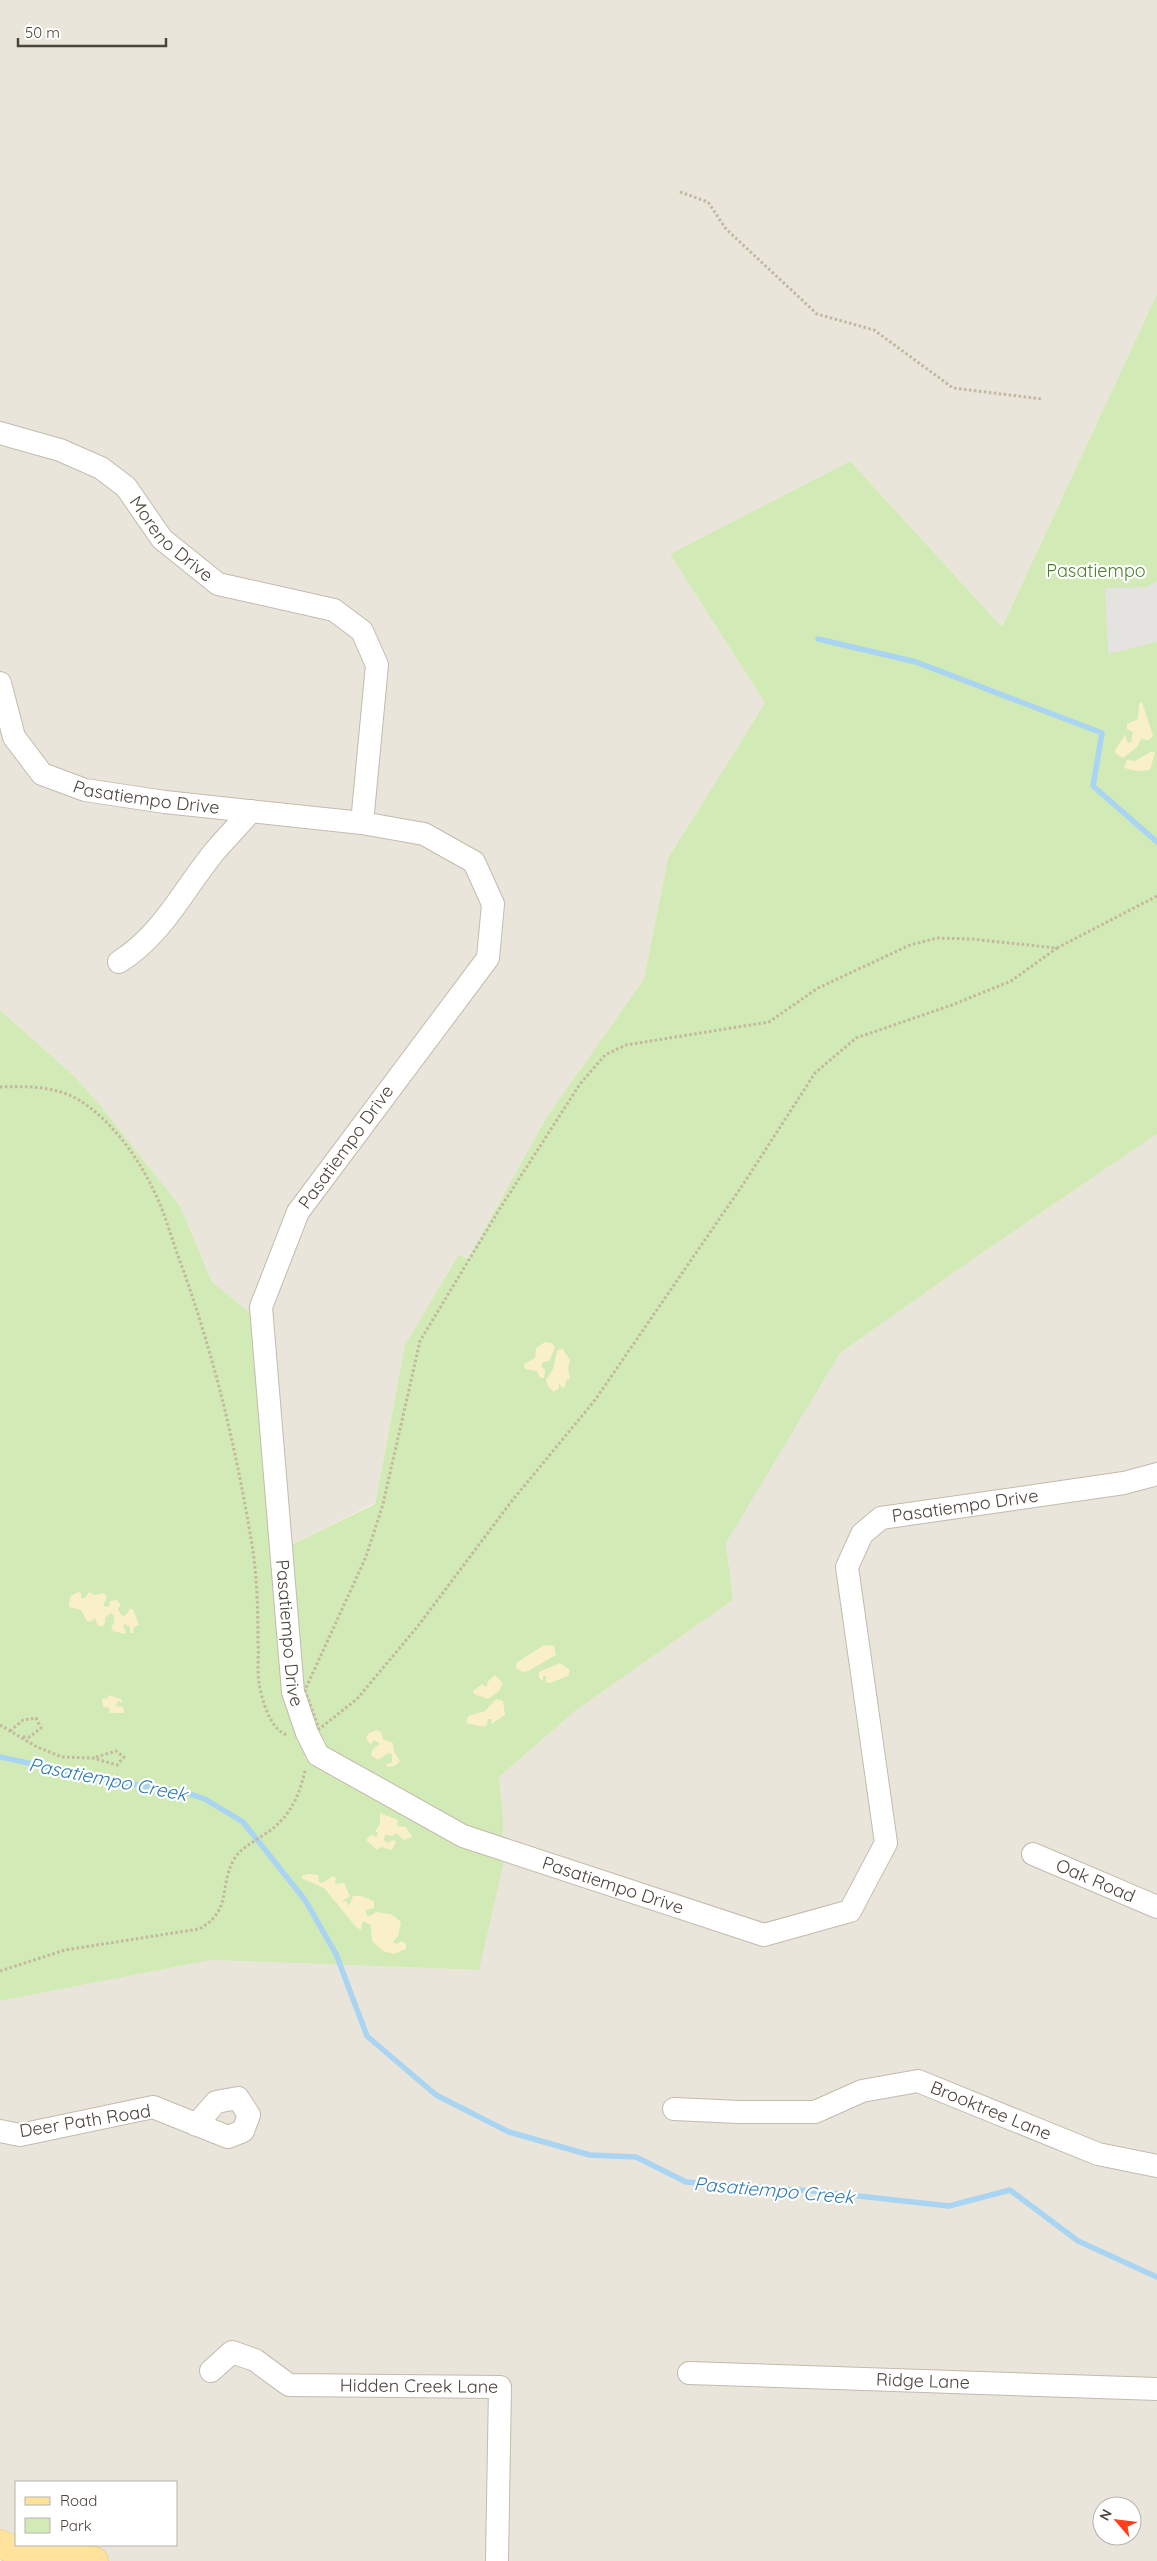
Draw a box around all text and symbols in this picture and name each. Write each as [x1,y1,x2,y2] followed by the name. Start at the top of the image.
[18,15,165,47] scale bar
[25,23,60,42] text: 50 m
[125,491,218,587] street label: Moreno Drive
[1046,559,1146,582] park label: Pasatiempo
[70,775,221,819] street label: Pasatiempo Drive
[293,1080,398,1213] street label: Pasatiempo Drive
[890,1483,1040,1527] street label: Pasatiempo Drive
[271,1558,309,1709] street label: Pasatiempo Drive
[27,1752,191,1806] water label: Pasatiempo Creek
[539,1851,687,1919] street label: Pasatiempo Drive
[1053,1853,1139,1907] street label: Oak Road
[927,2075,1055,2145] street label: Brooktree Lane
[18,2099,152,2142] street label: Deer Path Road
[693,2171,857,2209] water label: Pasatiempo Creek
[876,2367,970,2394] street label: Ridge Lane
[340,2373,498,2398] street label: Hidden Creek Lane
[15,2481,178,2546] legend
[60,2491,97,2510] text: Road
[1092,2496,1142,2546] north arrow
[1095,2506,1116,2524] text: N
[60,2516,92,2535] text: Park

